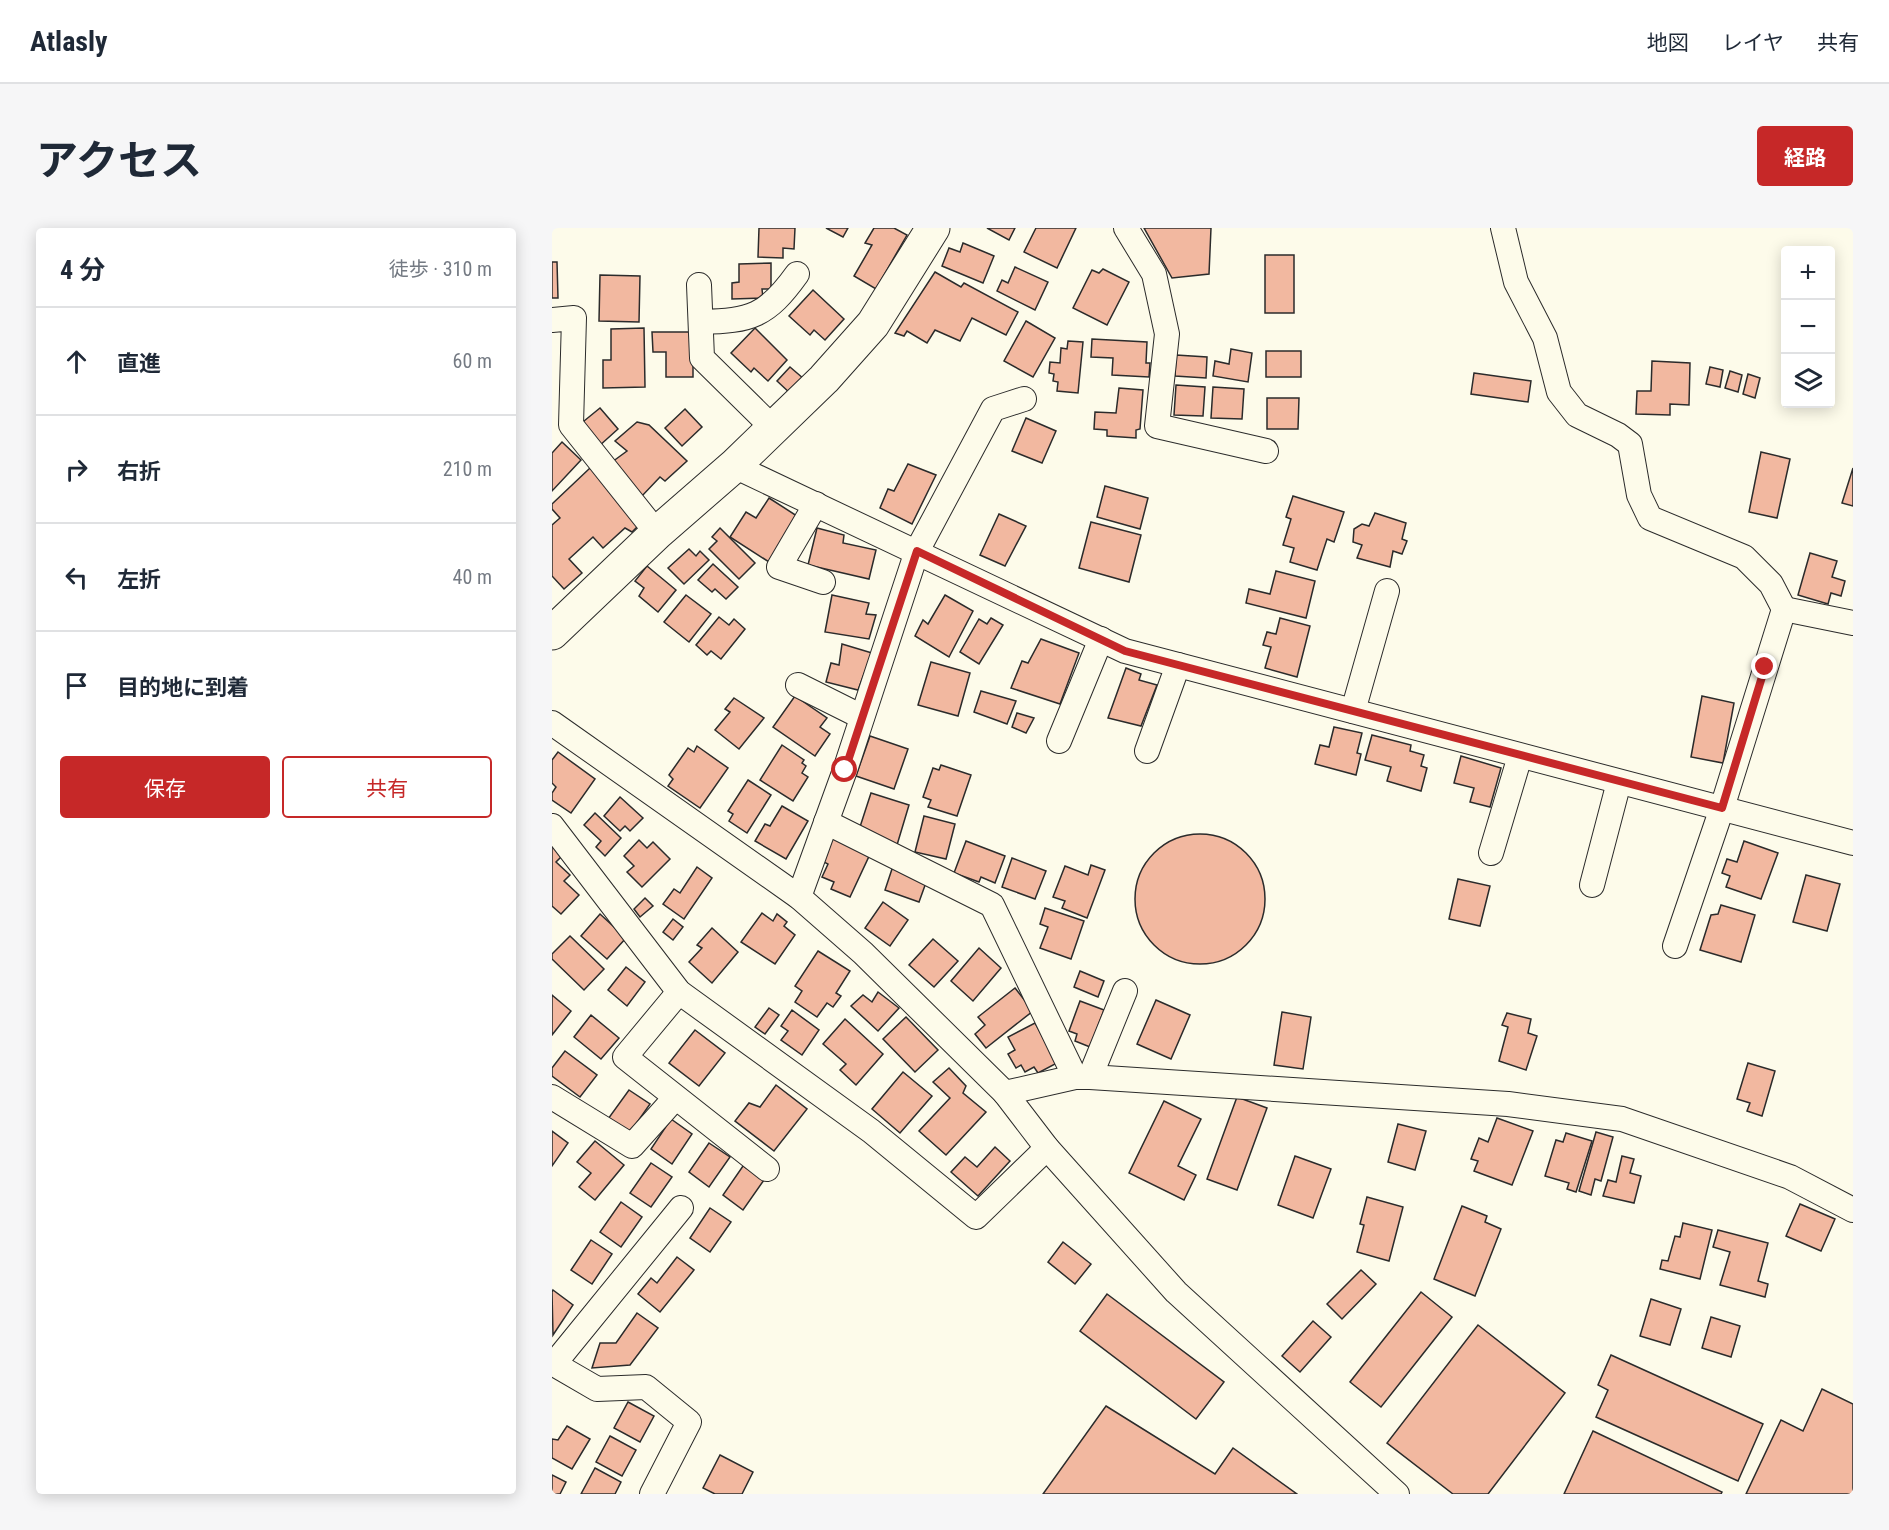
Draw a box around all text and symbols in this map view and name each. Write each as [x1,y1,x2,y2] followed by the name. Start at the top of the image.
[30,25,108,58] text: Atlasly
[1647,31,1689,55] text: 地図
[1722,31,1784,55] text: レイヤ
[1817,31,1859,55] text: 共有
[1757,126,1853,186] button: 経路
[36,136,202,185] text: アクセス
[1781,246,1835,408] map controls
[1781,246,1835,300] button: +
[60,255,105,285] text: 4 分
[389,257,492,281] text: 徒歩 · 310 m
[1781,300,1835,354] button: −
[60,345,93,378] icon: ahead
[453,349,492,373] text: 60 m
[117,351,161,376] text: 直進
[1781,354,1835,408] button: layers
[60,453,93,486] icon: right
[443,457,492,481] text: 210 m
[117,459,161,484] text: 右折
[60,561,93,594] icon: left
[453,565,492,589] text: 40 m
[117,567,161,592] text: 左折
[1751,653,1777,679] route end
[60,669,93,702] icon: arrive
[117,675,249,700] text: 目的地に到着
[60,756,270,818] button: 保存
[282,756,492,818] button: 共有
[831,756,857,782] route start

